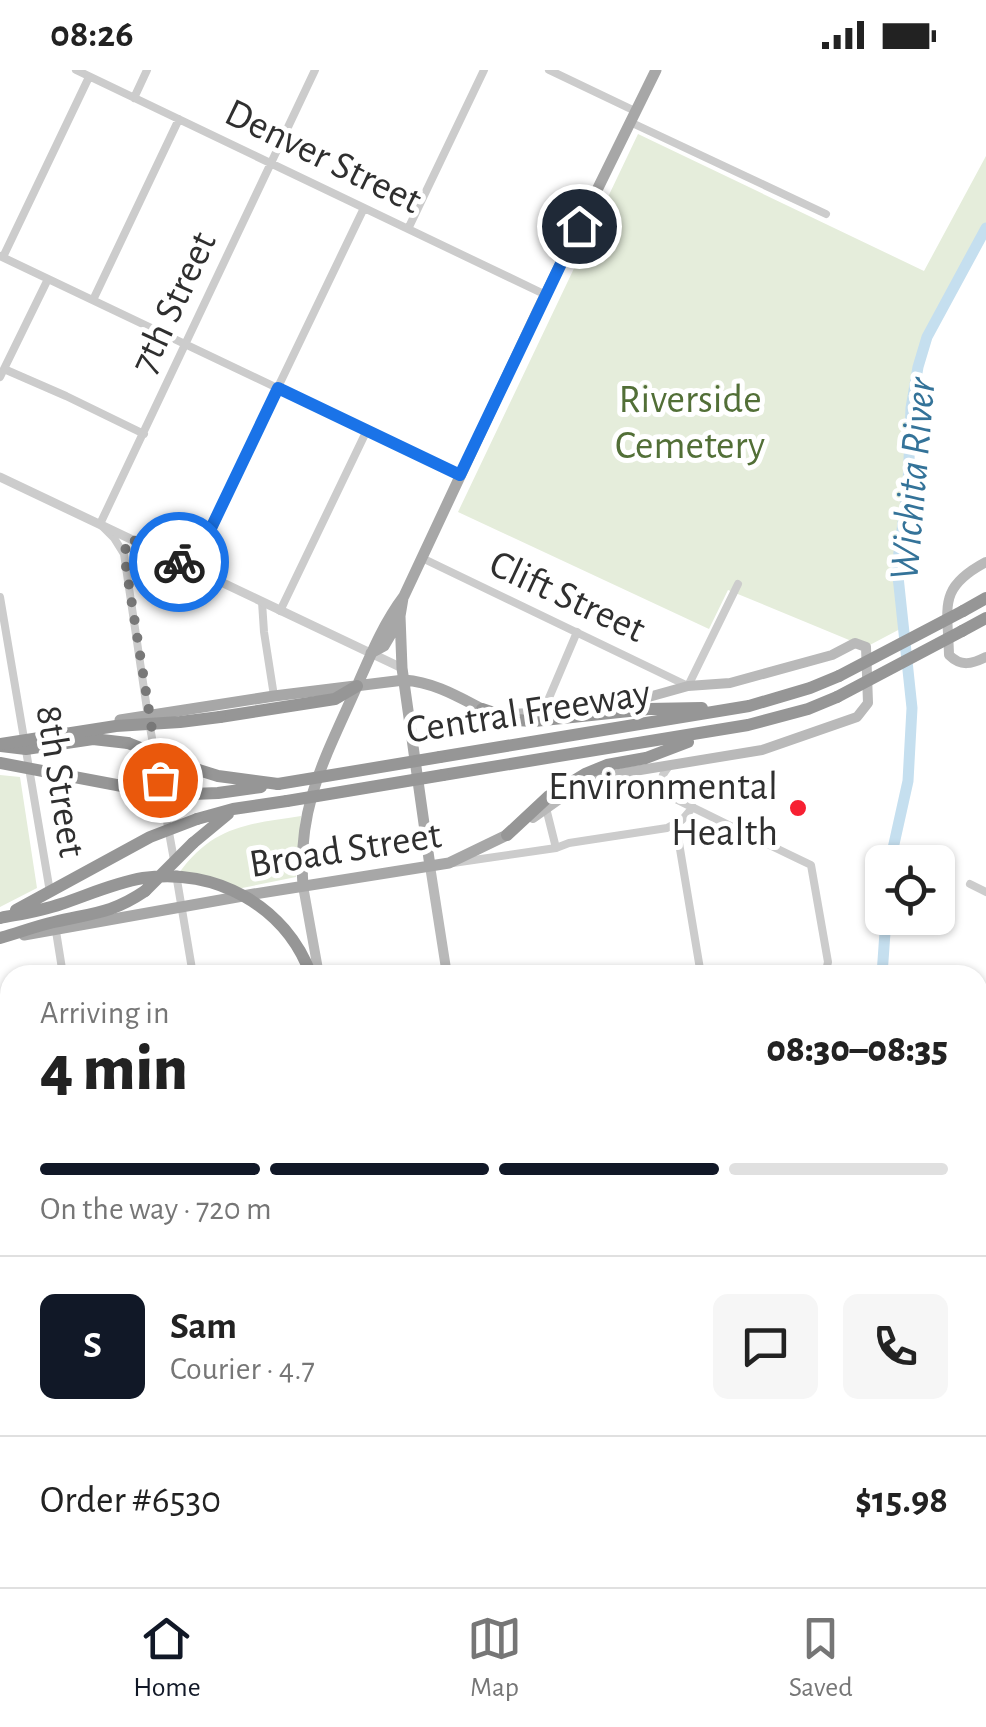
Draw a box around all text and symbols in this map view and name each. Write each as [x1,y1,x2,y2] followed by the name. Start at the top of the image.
[50,16,134,54] text: 08:26
[219,92,428,221] street label: Denver Street
[537,184,622,269] pin
[552,199,607,254] icon: home
[124,226,224,380] street label: 7th Street
[883,375,943,582] water label: Wichita River
[615,380,765,466] park label: Riverside Cemetery
[129,512,229,612] courier
[152,535,207,590] icon: bike
[483,544,651,650] street label: Clift Street
[404,673,653,751] street label: Central Freeway
[28,702,92,860] street label: 8th Street
[118,738,203,823] pin
[133,753,188,808] icon: bag
[548,767,778,853] place label: Environmental Health
[787,797,809,819] marker: Environmental Health
[247,815,444,885] street label: Broad Street
[865,845,955,935] map controls
[865,845,955,935] button: locate
[40,997,169,1029] text: Arriving in
[766,1031,948,1069] text: 08:30–08:35
[40,1037,188,1102] text: 4 min
[40,1193,272,1225] text: On the way · 720 m
[713,1294,818,1399] button: chat
[843,1294,948,1399] button: phone
[170,1308,237,1346] text: Sam
[83,1327,102,1365] text: S
[170,1353,315,1385] text: Courier · 4.7
[40,1482,221,1520] text: Order #6530
[855,1482,948,1520] text: $15.98
[133,1611,201,1705] tab: Home
[467,1611,522,1705] tab: Map
[789,1611,853,1705] tab: Saved

